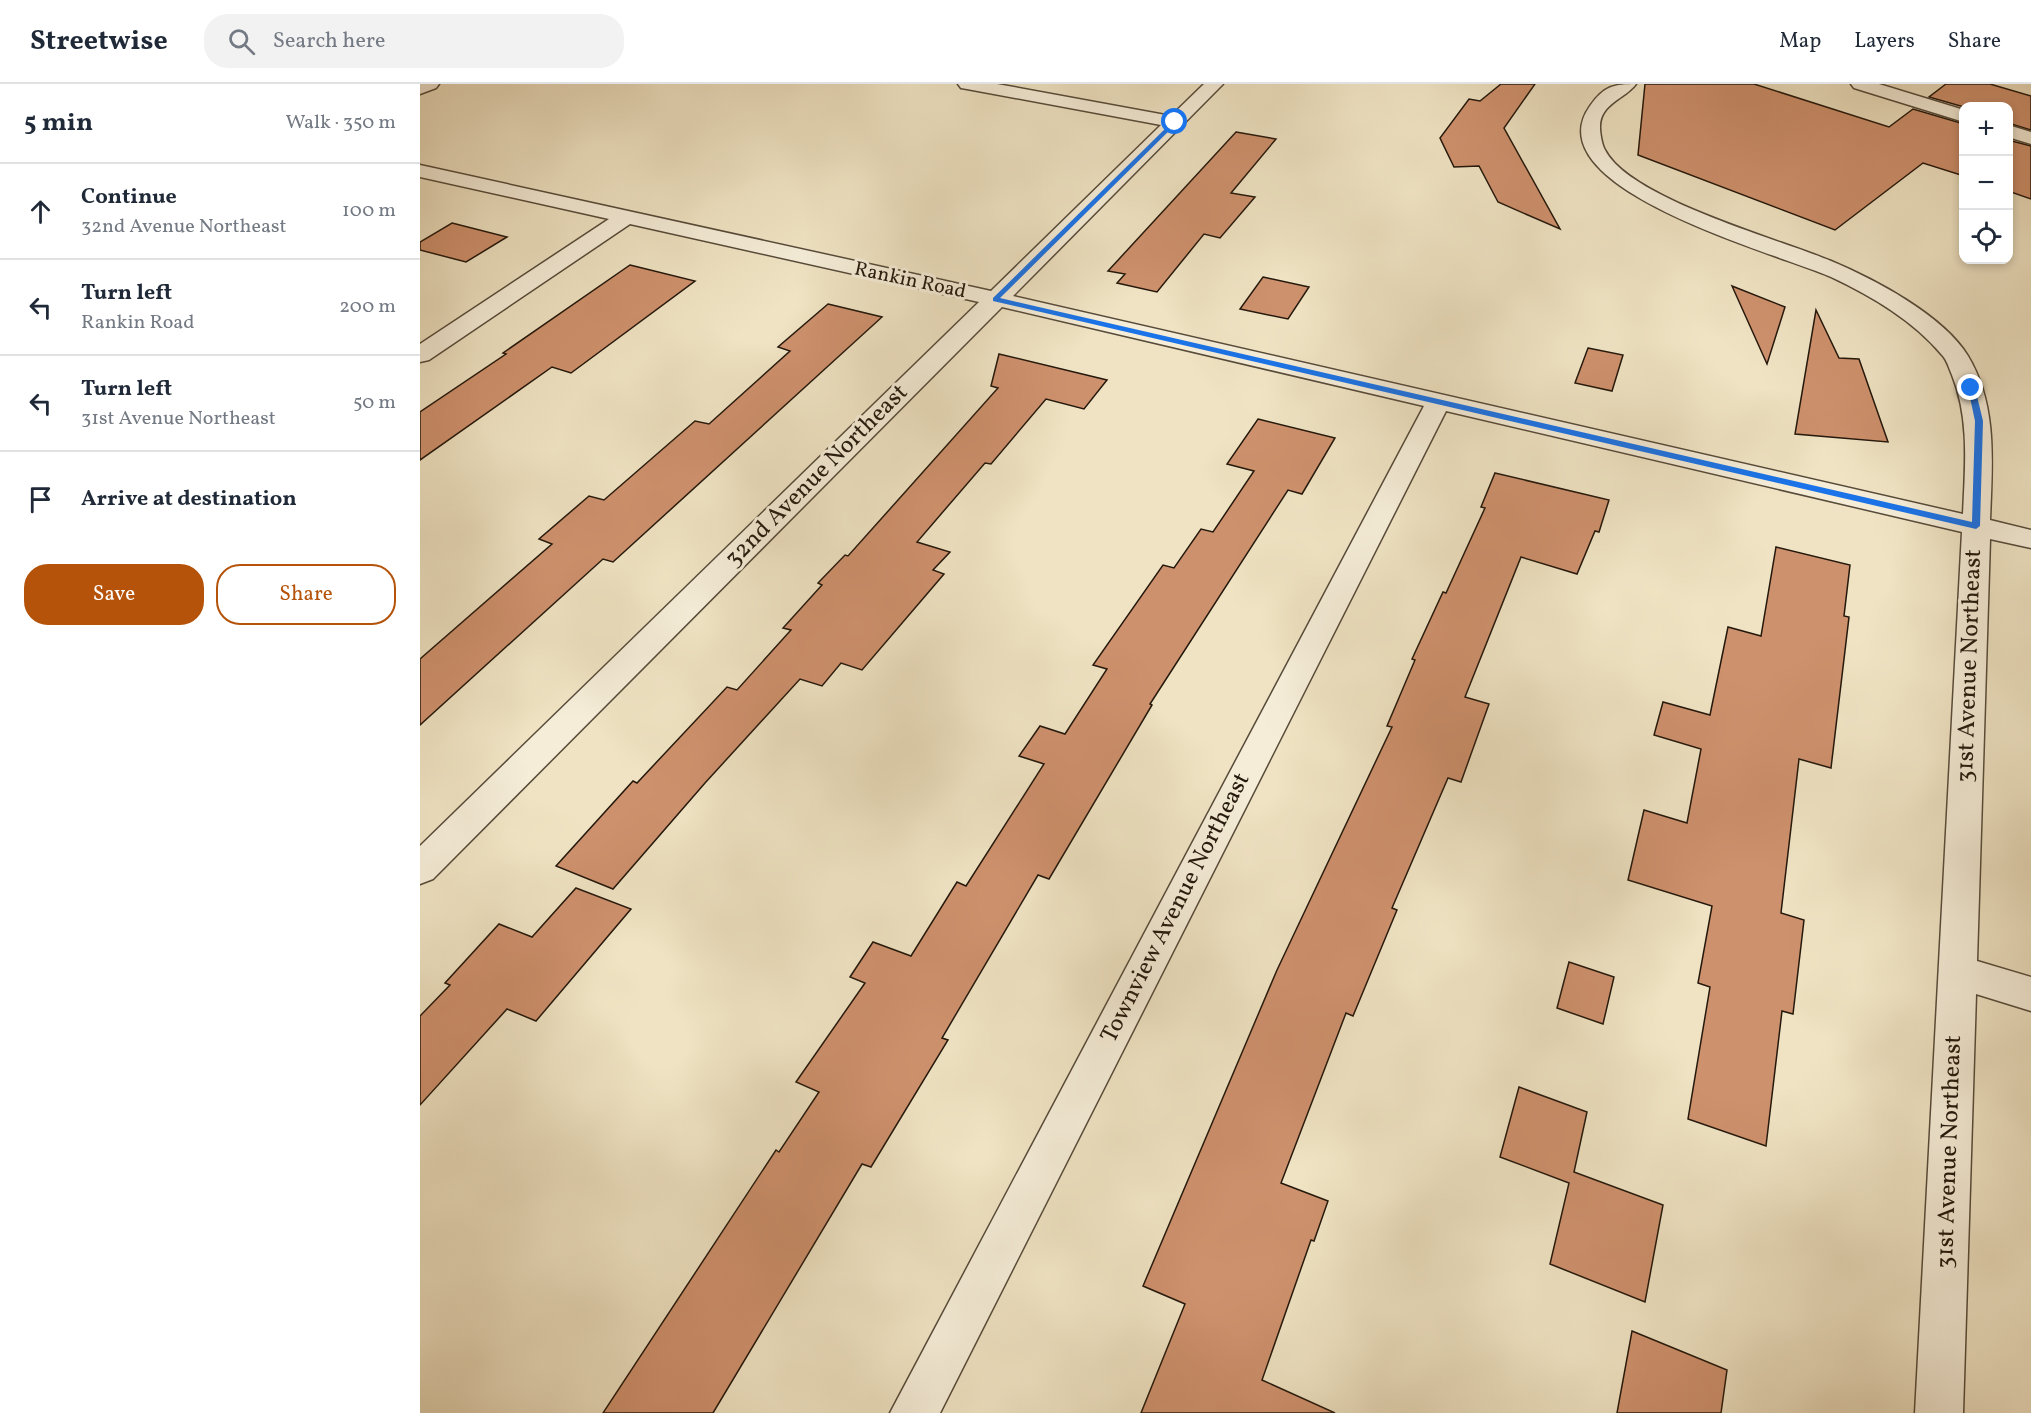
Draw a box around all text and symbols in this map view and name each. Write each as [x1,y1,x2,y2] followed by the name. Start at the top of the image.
[204,14,624,68] search box
[30,22,168,61] text: Streetwise
[225,25,258,58] icon: search
[273,26,385,57] text: Search here
[1779,27,1821,56] text: Map
[1854,27,1915,56] text: Layers
[1948,27,2001,56] text: Share
[1959,102,2013,264] map controls
[1959,102,2013,156] button: +
[24,105,93,141] text: 5 min
[1161,108,1187,134] route start
[285,109,396,137] text: Walk · 350 m
[1959,156,2013,210] button: −
[81,182,177,213] text: Continue
[24,195,57,228] icon: ahead
[342,197,396,225] text: 100 m
[1959,210,2013,264] button: locate
[81,213,286,241] text: 32nd Avenue Northeast
[852,255,968,307] street label: Rankin Road
[81,278,172,309] text: Turn left
[24,291,57,324] icon: left
[339,293,396,321] text: 200 m
[81,309,195,337] text: Rankin Road
[81,374,172,405] text: Turn left
[1957,374,1983,400] route end
[718,377,916,575] street label: 32nd Avenue Northeast
[24,387,57,420] icon: left
[353,389,396,417] text: 50 m
[81,405,276,433] text: 31st Avenue Northeast
[24,483,57,516] icon: arrive
[81,484,297,515] text: Arrive at destination
[1949,549,1991,783] street label: 31st Avenue Northeast
[24,564,204,625] button: Save
[216,564,396,625] button: Share
[1093,767,1259,1049] street label: Townview Avenue Northeast
[1929,1035,1971,1269] street label: 31st Avenue Northeast

